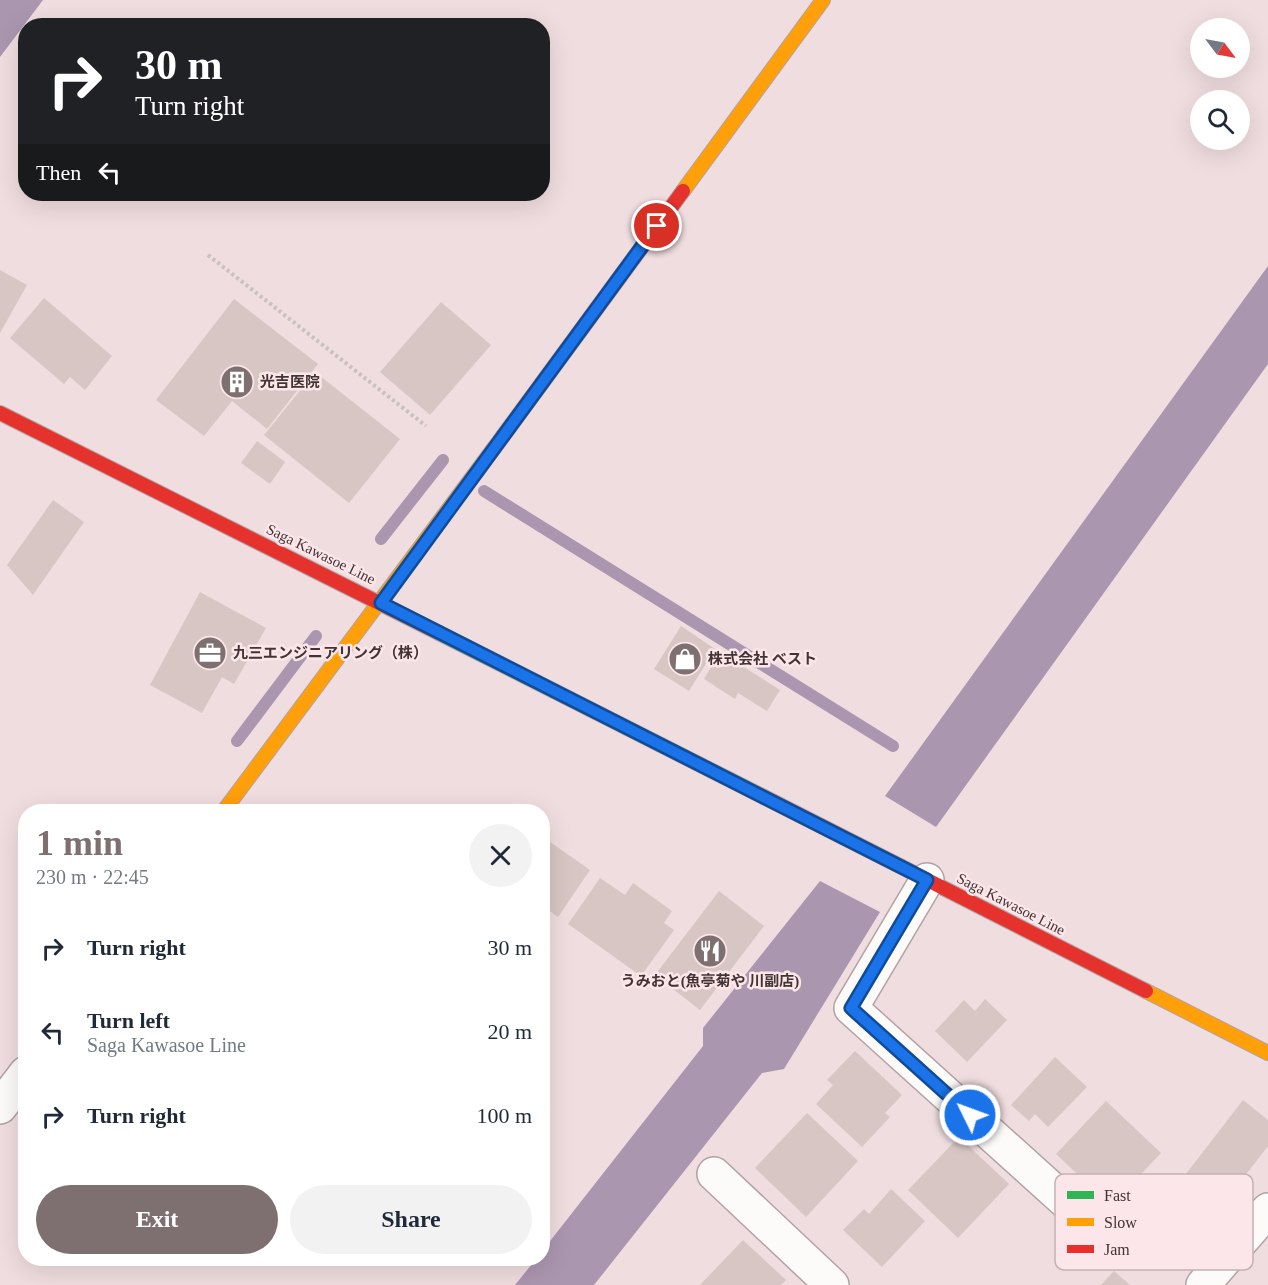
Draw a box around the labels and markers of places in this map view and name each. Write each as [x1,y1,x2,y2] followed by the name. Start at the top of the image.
[631,200,682,251] pin
[219,364,255,400] building icon: 光吉医院
[260,374,320,390] place label: 光吉医院
[192,635,228,671] office icon: 九三エンジニアリング（株）
[667,641,703,677] shop icon: 株式会社 ベスト
[233,645,428,661] place label: 九三エンジニアリング（株）
[708,650,817,667] place label: 株式会社 ベスト
[692,933,728,969] restaurant icon: うみおと(魚亭菊や 川副店)
[621,973,799,990] place label: うみおと(魚亭菊や 川副店)

